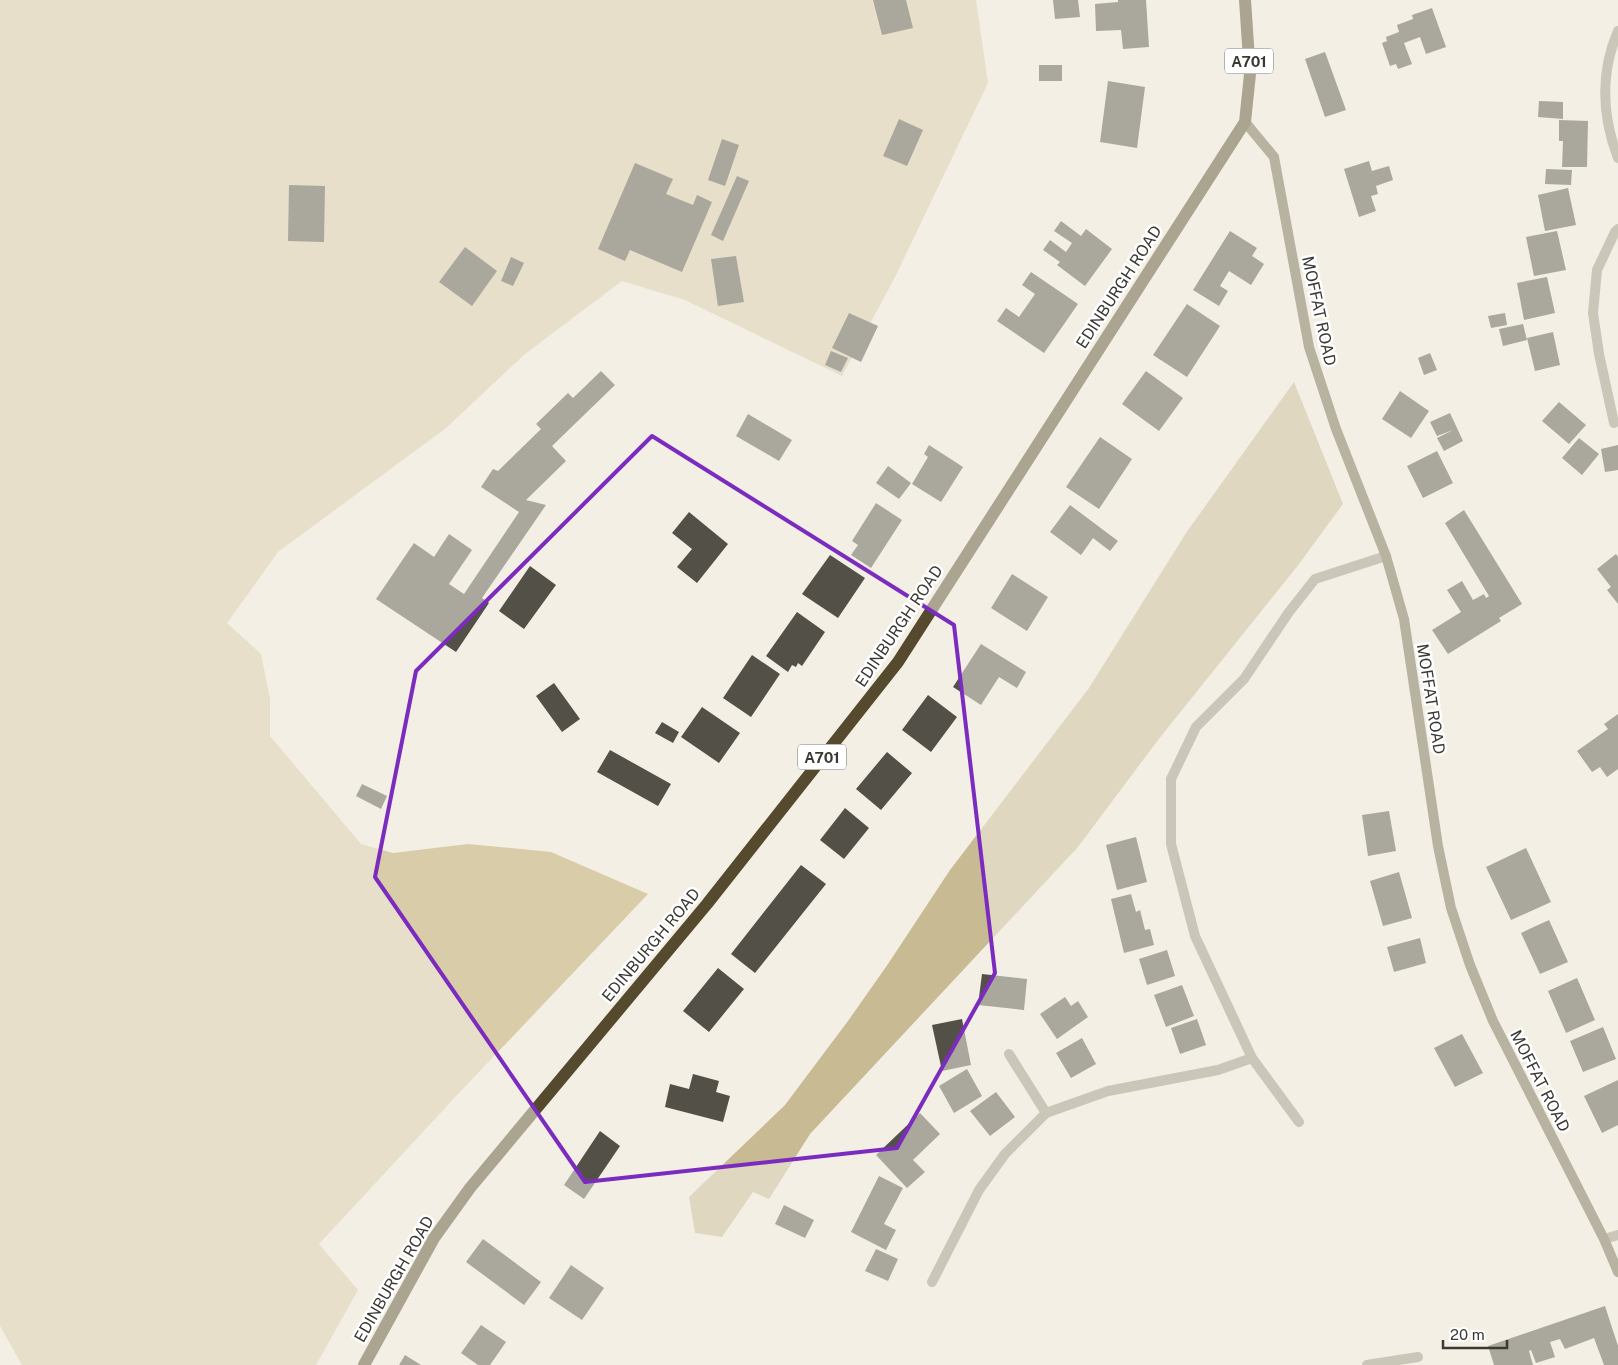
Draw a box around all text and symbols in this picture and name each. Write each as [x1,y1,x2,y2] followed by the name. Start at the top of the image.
[1225,48,1273,74] road number: A701
[1072,222,1166,352] street label: EDINBURGH ROAD
[1298,254,1340,368] street label: MOFFAT ROAD
[851,562,947,690] street label: EDINBURGH ROAD
[1413,642,1449,756] street label: MOFFAT ROAD
[798,744,846,770] road number: A701
[598,884,704,1006] street label: EDINBURGH ROAD
[1506,1027,1574,1135] street label: MOFFAT ROAD
[350,1213,438,1345] street label: EDINBURGH ROAD
[1443,1318,1507,1350] scale bar
[1450,1326,1485,1343] text: 20 m

